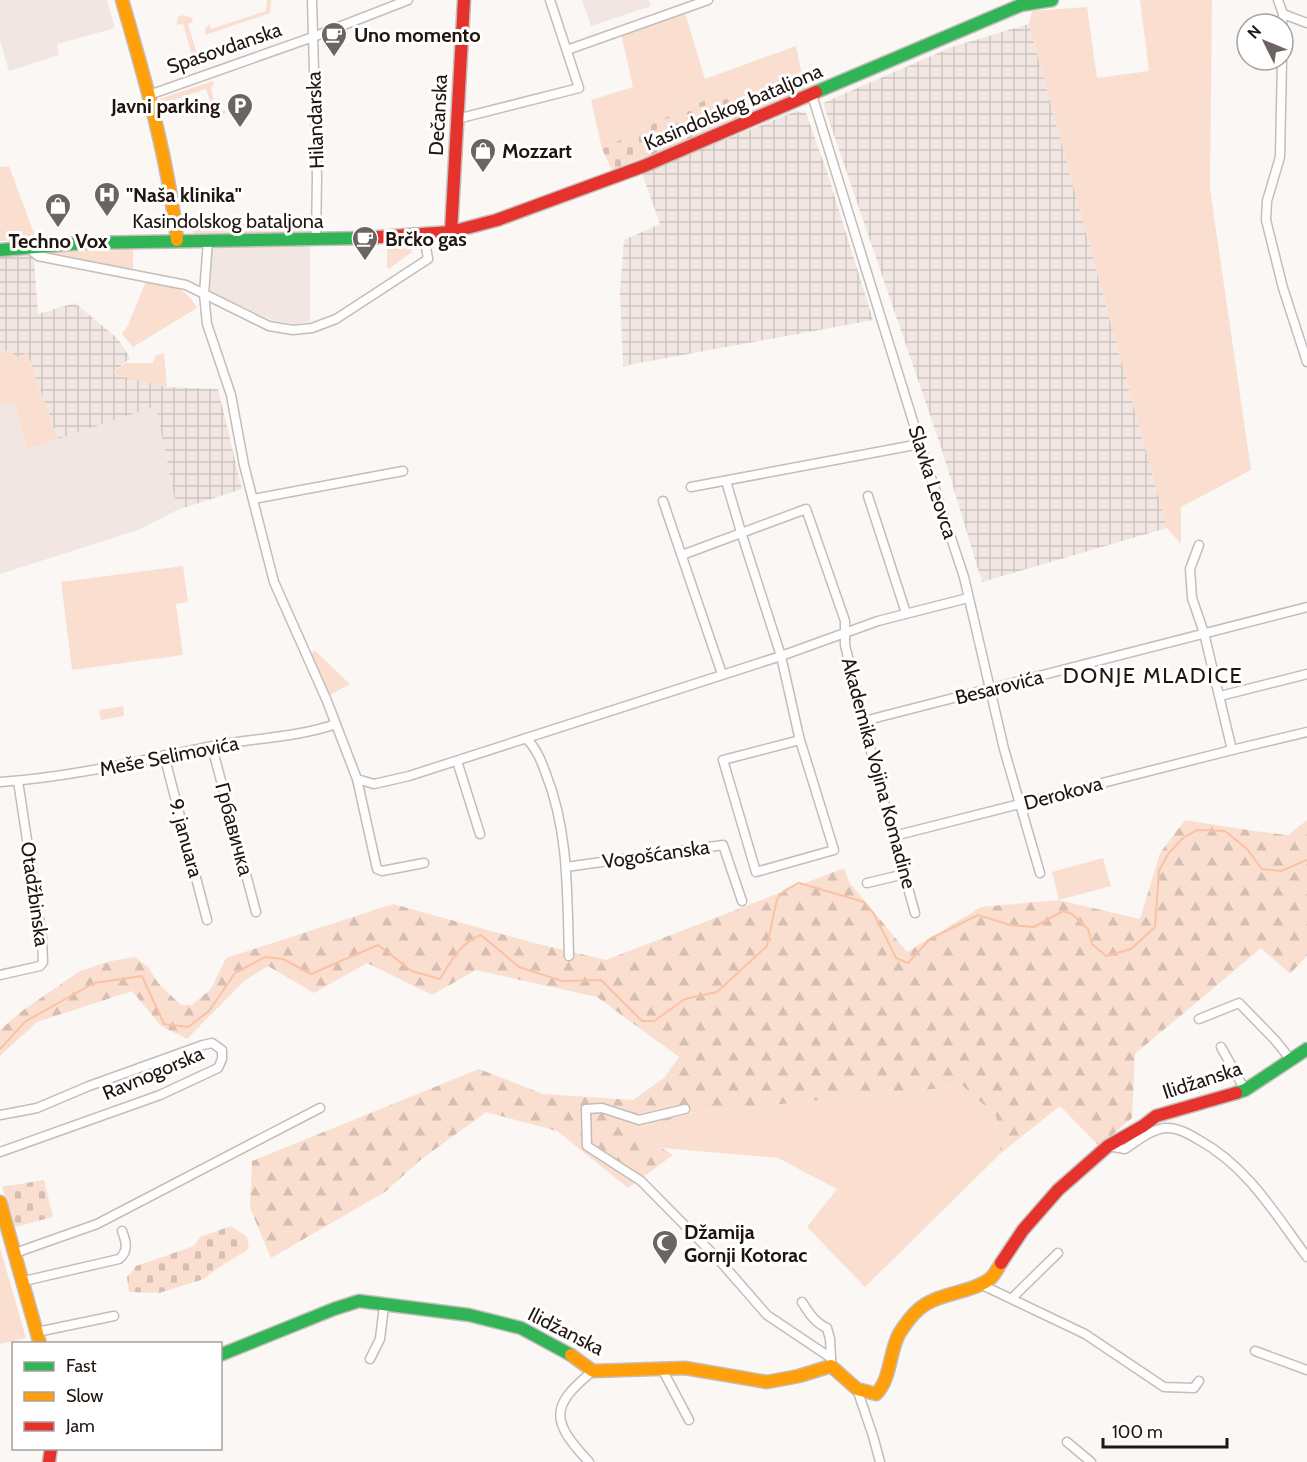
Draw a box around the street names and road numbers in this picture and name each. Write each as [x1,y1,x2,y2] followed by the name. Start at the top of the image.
[164,17,285,79] street label: Spasovdanska
[640,58,826,155] street label: Kasindolskog bataljona
[301,70,329,169] street label: Hilandarska
[424,73,452,156] street label: Dečanska
[132,209,324,233] street label: Kasindolskog bataljona
[903,422,963,542] street label: Slavka Leovca
[837,655,921,891] street label: Akademika Vojina Komadine
[953,664,1046,709] street label: Besarovića
[97,731,241,781] street label: Meše Selimovića
[1021,771,1105,815] street label: Derokova
[210,780,258,879] street label: Грбавичка
[164,796,208,880] street label: 9. januara
[601,835,711,873] street label: Vogošćanska
[16,840,54,948] street label: Otadžbinska
[99,1041,207,1105] street label: Ravnogorska
[1159,1056,1245,1104] street label: Ilidžanska
[524,1302,608,1360] street label: Ilidžanska

